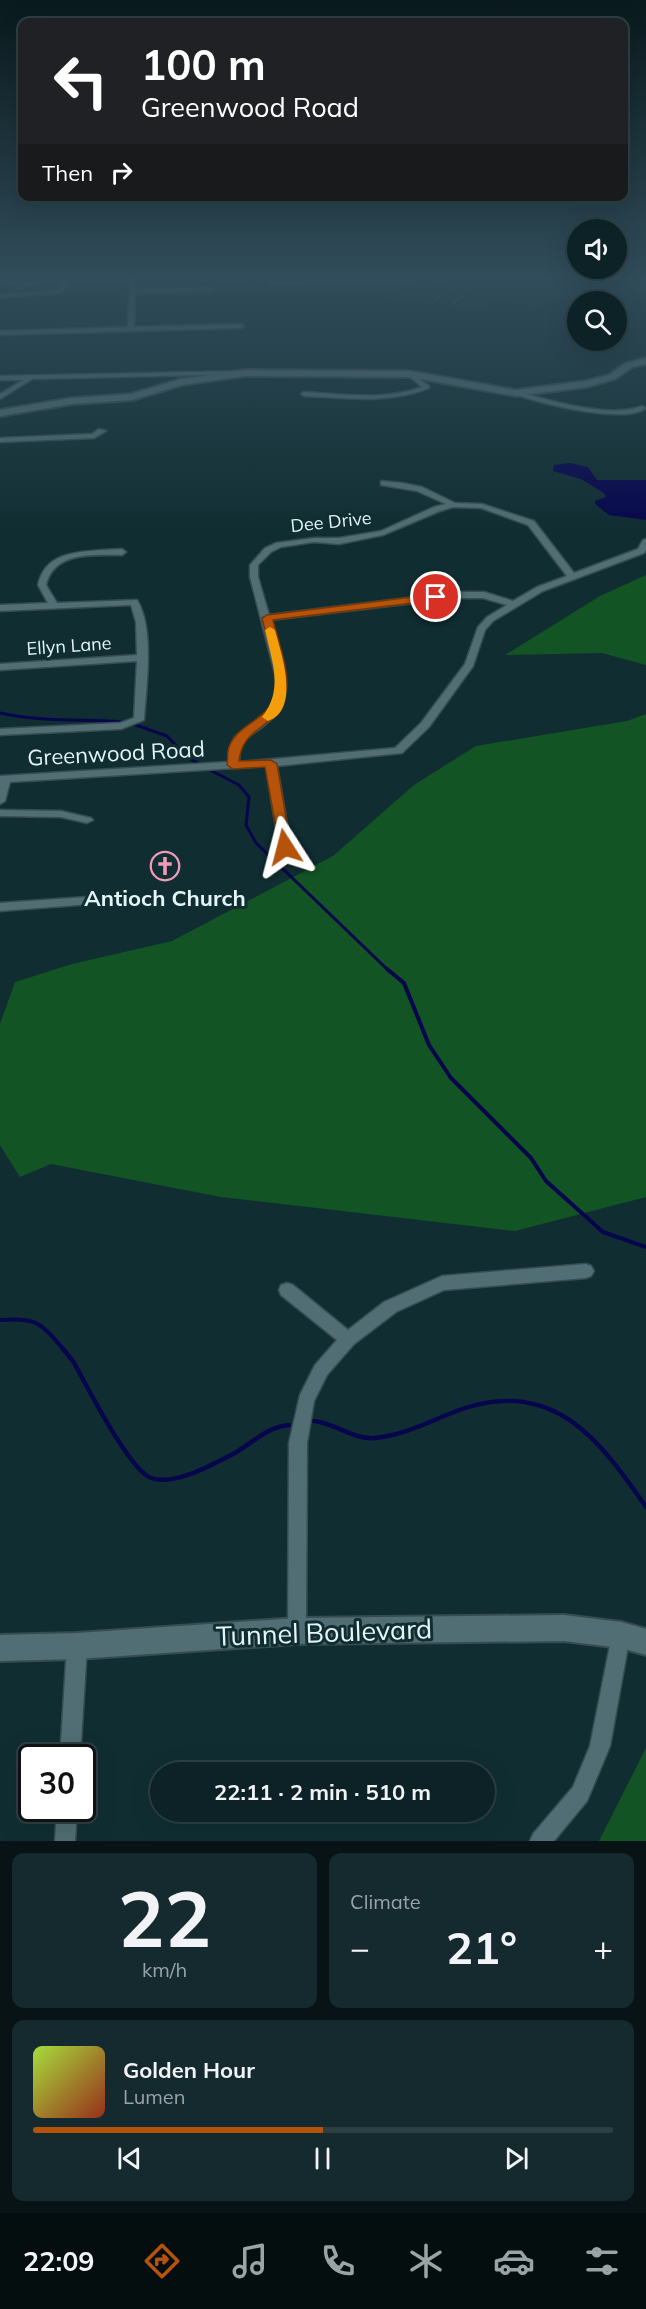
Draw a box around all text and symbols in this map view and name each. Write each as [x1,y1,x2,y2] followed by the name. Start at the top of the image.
[141,38,266,91] text: 100 m
[42,42,120,120] icon: left
[141,90,359,124] text: Greenwood Road
[105,156,138,189] icon: right
[42,159,93,187] text: Then
[567,219,627,351] map controls
[567,219,627,279] button: sound
[567,291,627,351] button: search
[289,506,373,537] street label: Dee Drive
[410,571,461,622] pin
[419,580,452,613] icon: arrive
[26,631,112,660] street label: Ellyn Lane
[27,734,205,772] street label: Greenwood Road
[253,815,317,879] position arrow
[149,850,181,882] church icon: Antioch Church
[84,884,246,912] place label: Antioch Church
[215,1611,433,1653] street label: Tunnel Boulevard
[18,1744,96,1822] speed limit sign: 30
[214,1778,431,1806] text: 22:11 · 2 min · 510 m
[118,1869,211,1967] text: 22
[350,1889,421,1914] text: Climate
[446,1919,517,1975] text: 21°
[350,1927,370,1968] text: −
[593,1927,613,1968] text: +
[142,1957,187,1982] text: km/h
[123,2056,255,2084] text: Golden Hour
[123,2084,185,2109] text: Lumen
[113,2142,146,2175] icon: previous
[306,2142,339,2175] icon: pause
[500,2142,533,2175] icon: next
[141,2240,183,2282] icon: directions
[229,2240,271,2282] icon: music
[317,2240,359,2282] icon: phone
[405,2240,447,2282] icon: climate
[493,2240,535,2282] icon: car
[581,2240,623,2282] icon: filters
[23,2244,95,2278] text: 22:09

